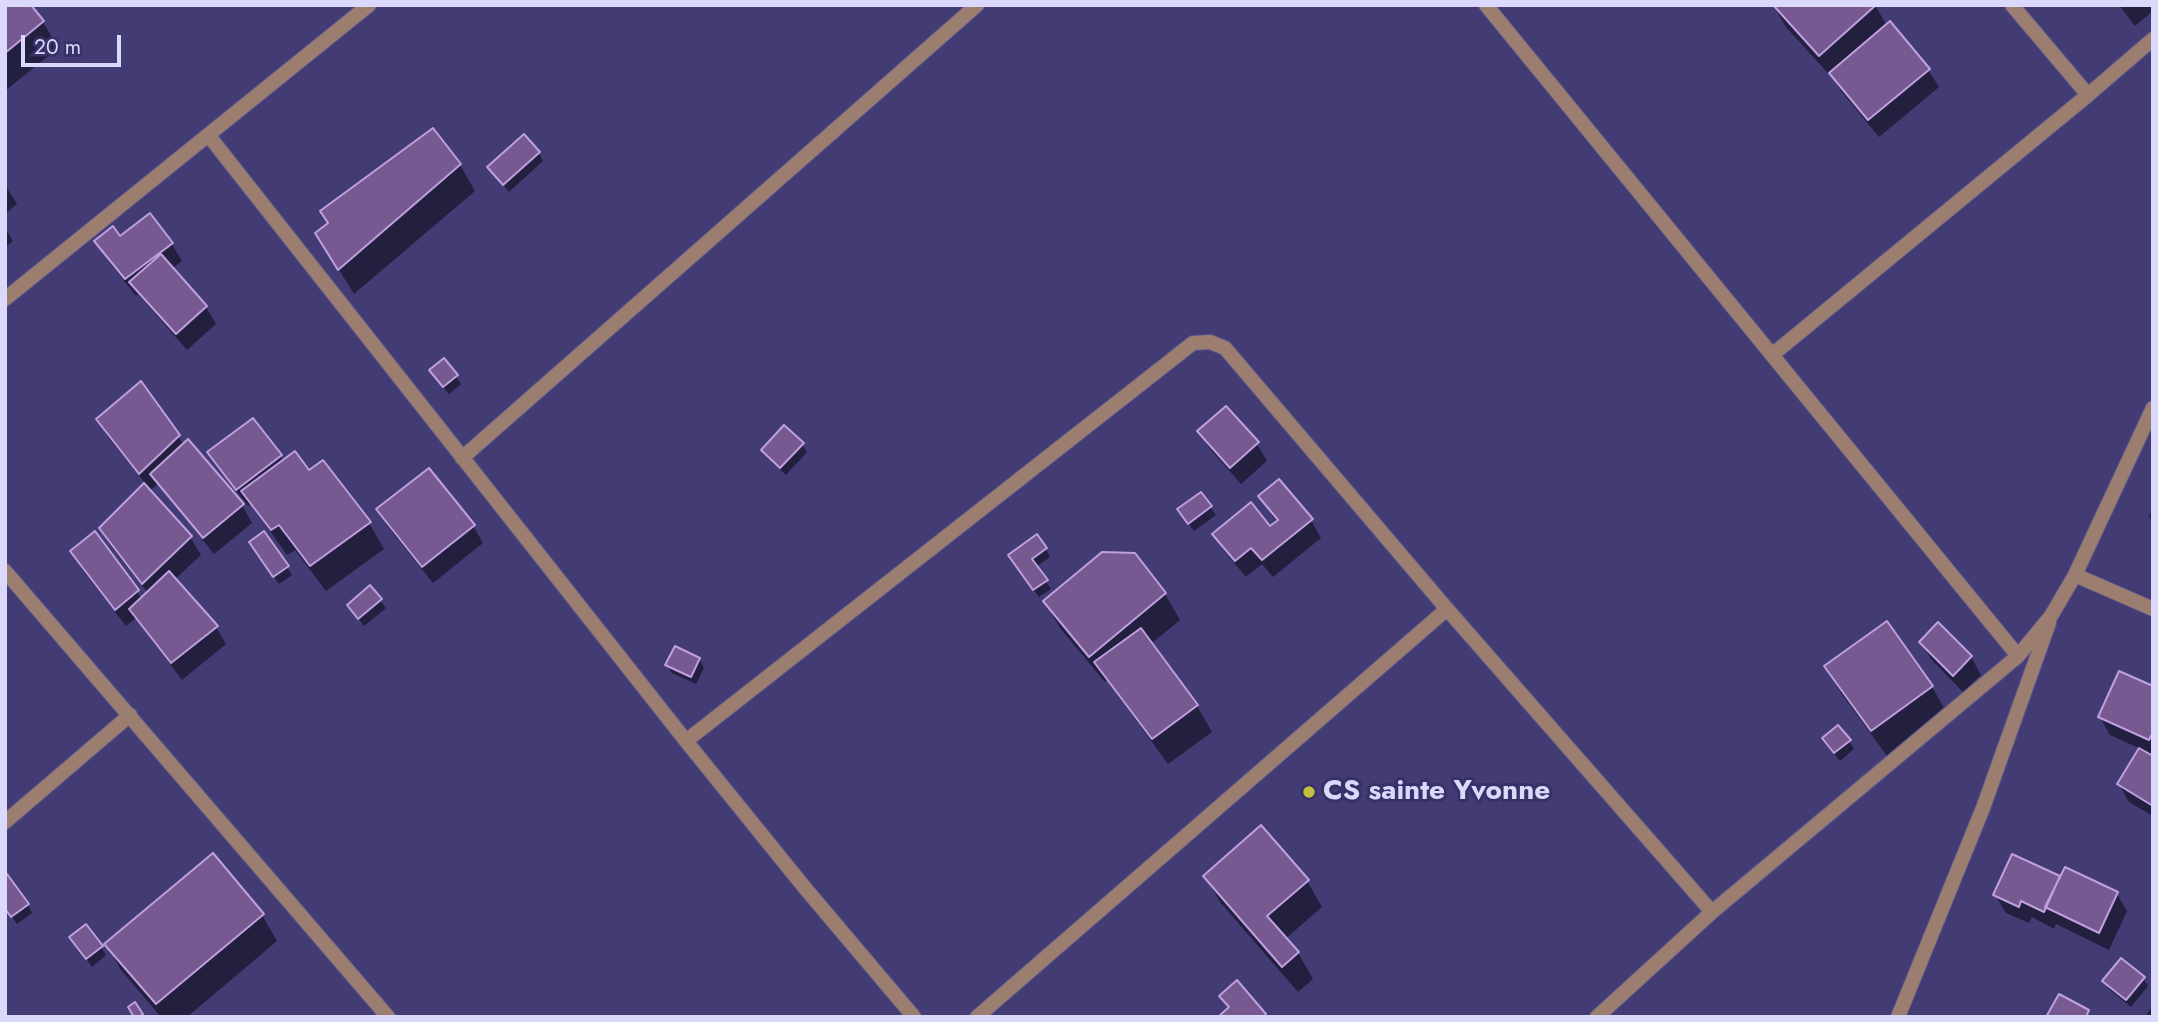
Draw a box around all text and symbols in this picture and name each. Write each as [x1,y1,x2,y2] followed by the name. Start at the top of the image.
[24,21,124,65] scale bar
[34,32,81,62] text: 20 m
[1323,775,1550,809] place label: CS sainte Yvonne
[1301,784,1317,800] marker: CS sainte Yvonne

